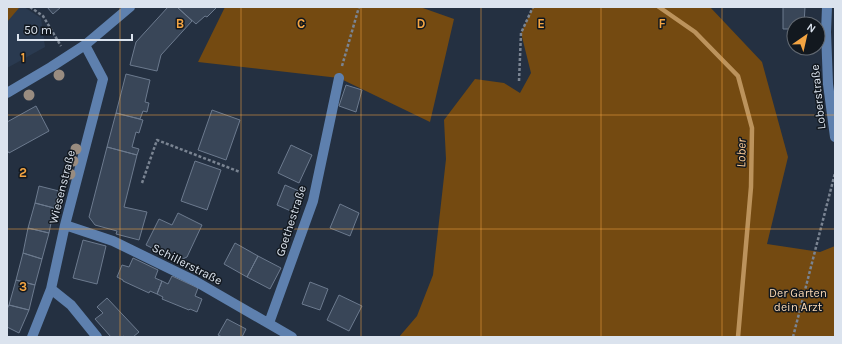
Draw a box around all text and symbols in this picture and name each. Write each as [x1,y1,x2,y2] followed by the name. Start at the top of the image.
[18,16,132,42] scale bar
[176,16,184,31] text: B
[297,16,305,31] text: C
[417,16,426,31] text: D
[537,16,545,31] text: E
[658,16,666,31] text: F
[786,16,826,56] north arrow
[804,21,818,36] text: N
[24,23,52,37] text: 50 m
[21,50,25,65] text: 1
[808,64,828,130] street label: Loberstraße
[733,138,749,168] water label: Lober
[46,149,78,225] street label: Wiesenstraße
[19,165,27,180] text: 2
[273,184,309,258] street label: Goethestraße
[150,240,224,288] street label: Schillerstraße
[19,279,27,294] text: 3
[769,286,827,314] park label: Der Garten dein Arzt

